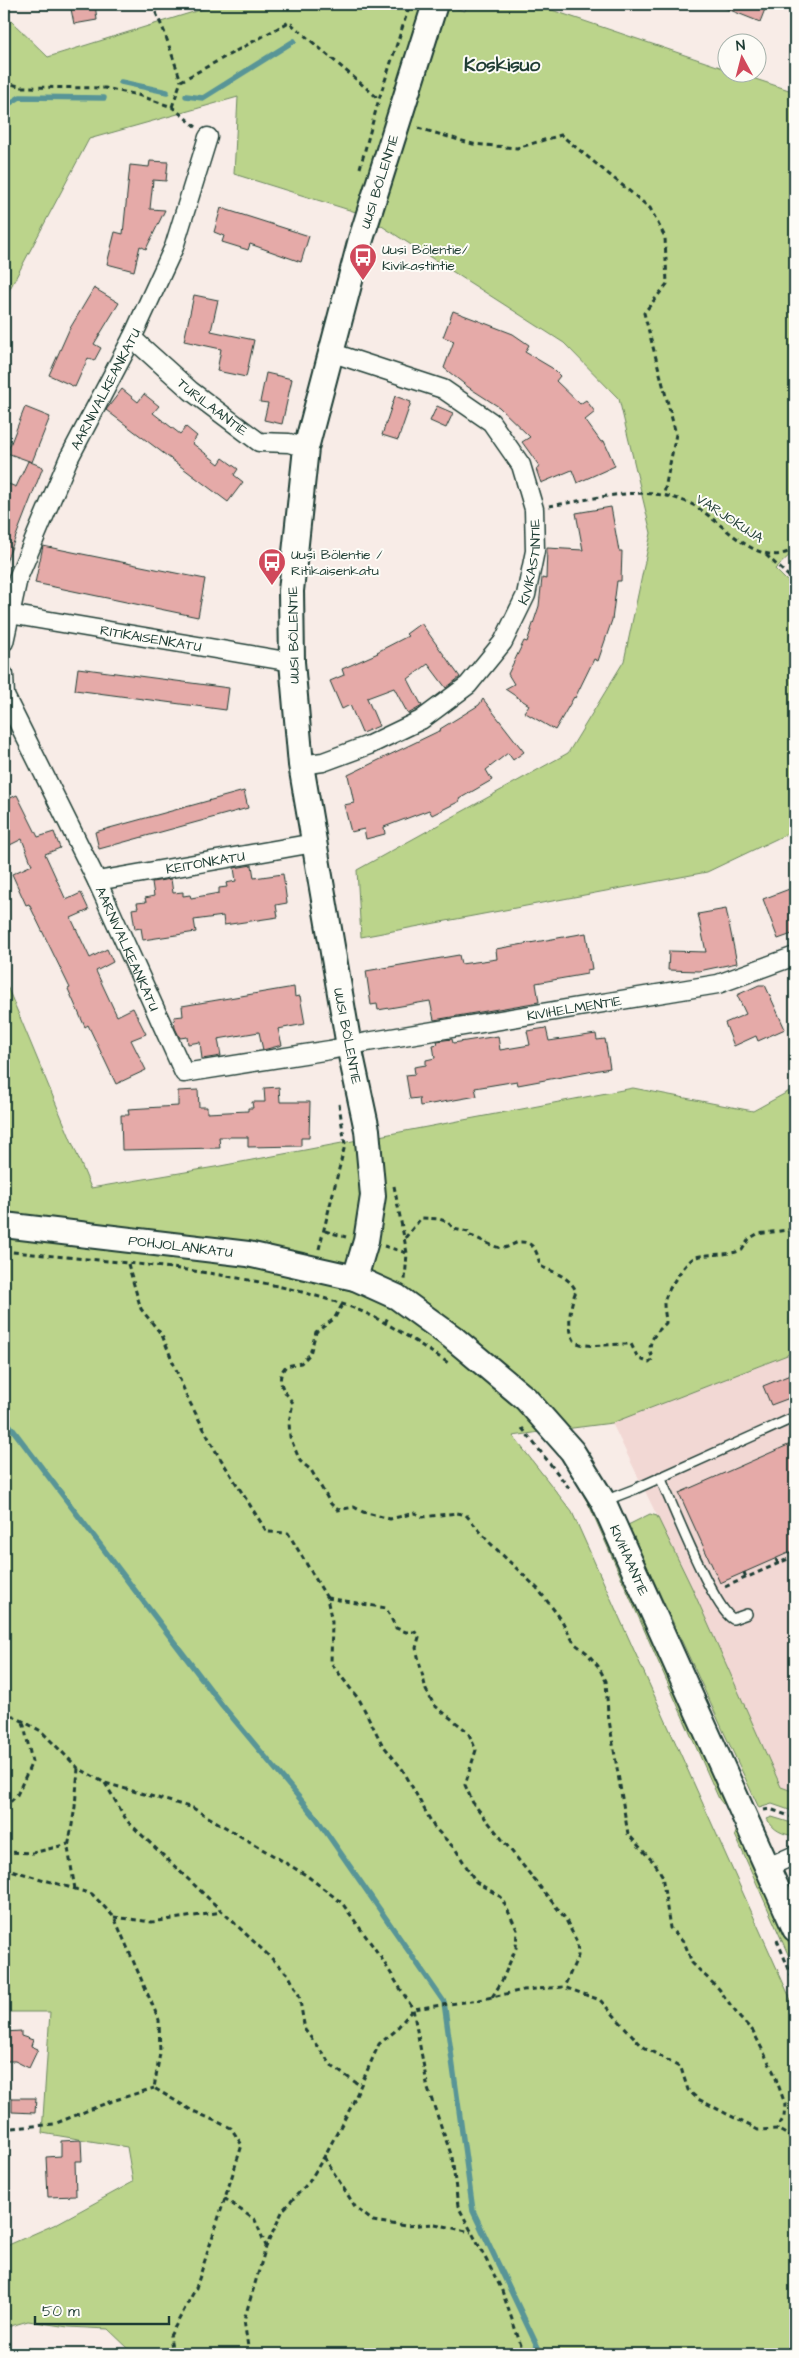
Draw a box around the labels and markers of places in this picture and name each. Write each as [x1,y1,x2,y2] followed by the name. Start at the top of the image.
[382,240,469,276] place label: Uusi Bölentie/ Kivikastintie
[348,242,378,281] bus stop icon: Uusi Bölentie/ Kivikastintie
[291,545,383,581] place label: Uusi Bölentie / Ritikaisenkatu
[257,547,287,586] bus stop icon: Uusi Bölentie / Ritikaisenkatu

